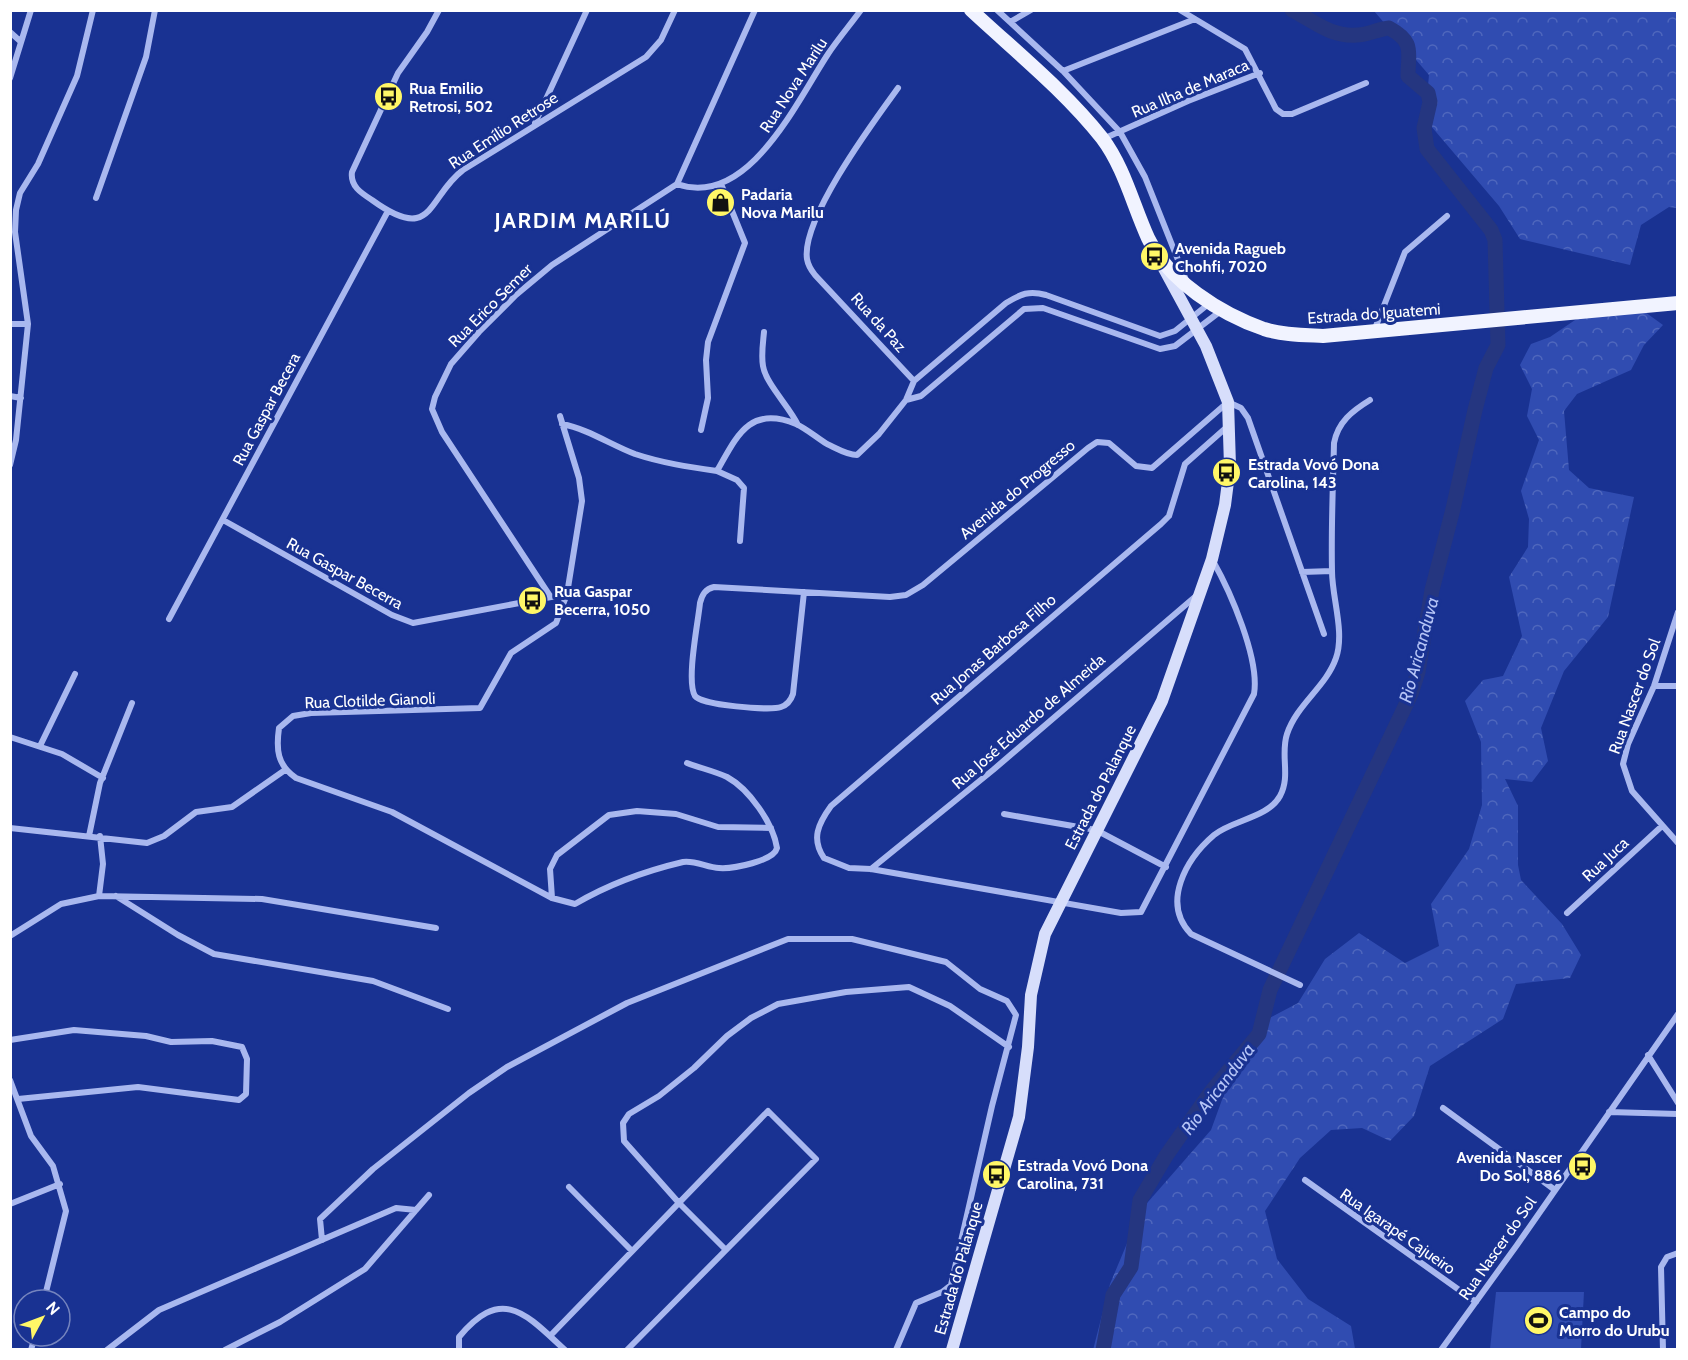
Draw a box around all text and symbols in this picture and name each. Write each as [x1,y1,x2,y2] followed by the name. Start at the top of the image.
[756,34,831,136] street label: Rua Nova Marilu
[1129,55,1252,122] street label: Rua Ilha de Maraca
[409,79,493,116] place label: Rua Emilio Retrosi, 502
[372,81,404,113] bus stop icon: Rua Emilio Retrosi, 502
[445,88,561,173] street label: Rua Emílio Retrose
[741,185,824,222] place label: Padaria Nova Marilu
[704,187,736,219] shop icon: Padaria Nova Marilu
[493,207,672,234] district label: JARDIM MARILÚ
[1175,239,1286,276] place label: Avenida Ragueb Chohfi, 7020
[1138,241,1170,273] bus stop icon: Avenida Ragueb Chohfi, 7020
[445,259,537,351] street label: Rua Erico Semer
[847,289,911,356] street label: Rua da Paz
[1307,299,1441,328] street label: Estrada do Iguatemi
[229,349,304,469] street label: Rua Gaspar Becera
[956,435,1079,543] street label: Avenida do Progresso
[1248,455,1379,492] place label: Estrada Vovó Dona Carolina, 143
[1211,457,1243,489] bus stop icon: Estrada Vovó Dona Carolina, 143
[283,534,407,613] street label: Rua Gaspar Becerra
[554,582,651,619] place label: Rua Gaspar Becerra, 1050
[517,584,549,616] bus stop icon: Rua Gaspar Becerra, 1050
[927,590,1060,709] street label: Rua Jonas Barbosa Filho
[1394,595,1444,705] water label: Rio Aricanduva
[1605,636,1664,757] street label: Rua Nascer do Sol
[948,650,1109,793] street label: Rua José Eduardo de Almeida
[304,689,436,712] street label: Rua Clotilde Gianoli
[1061,722,1140,853] street label: Estrada do Palanque
[1578,833,1633,886] street label: Rua Juca
[1177,1039,1259,1139] water label: Rio Aricanduva
[1457,1148,1563,1185] place label: Avenida Nascer Do Sol, 886
[1567,1150,1599,1182] bus stop icon: Avenida Nascer Do Sol, 886
[1017,1156,1148,1193] place label: Estrada Vovó Dona Carolina, 731
[980,1158,1012,1190] bus stop icon: Estrada Vovó Dona Carolina, 731
[1336,1184,1459,1278] street label: Rua Igarapé Cajueiro
[1455,1193,1540,1304] street label: Rua Nascer do Sol
[930,1200,987,1337] street label: Estrada do Palanque
[12,1288,72,1348] north arrow
[42,1298,64,1319] text: N
[1559,1303,1670,1340] place label: Campo do Morro do Urubu
[1522,1305,1554,1337] sports icon: Campo do Morro do Urubu

